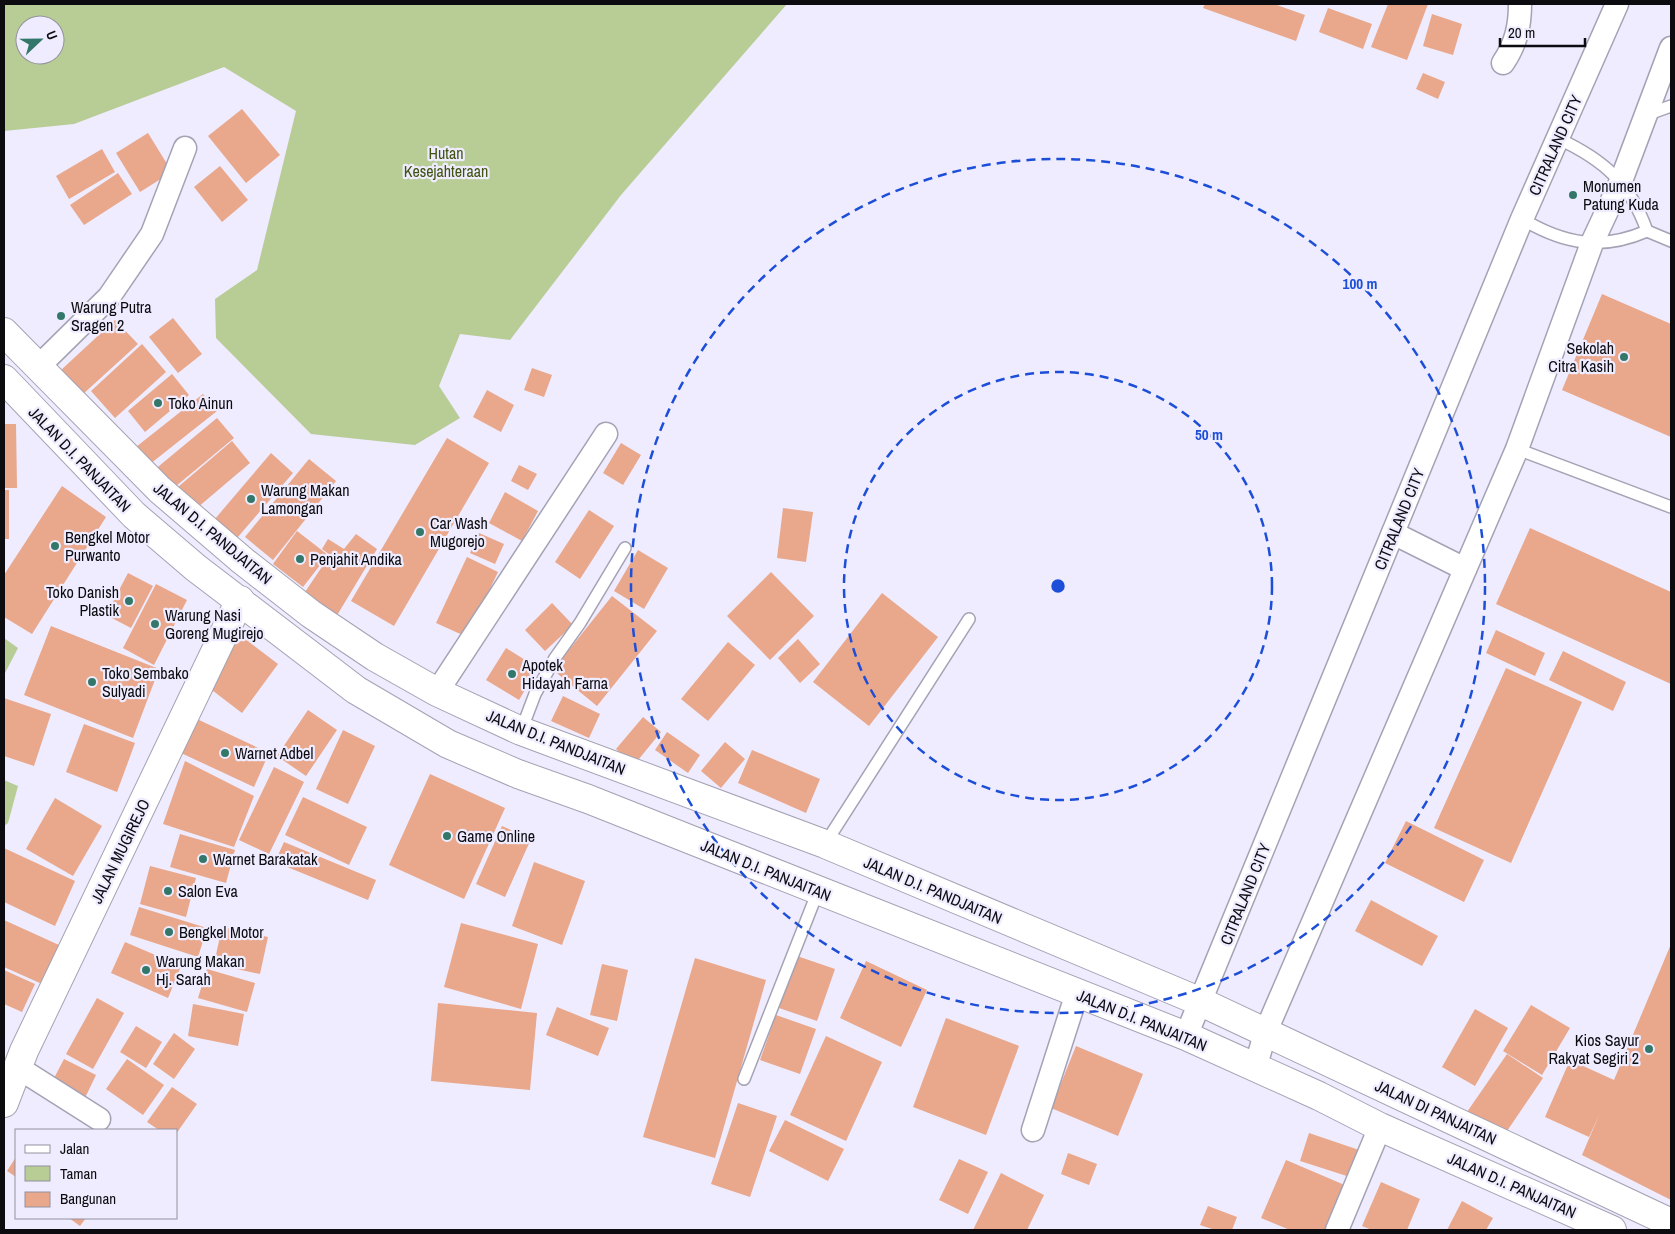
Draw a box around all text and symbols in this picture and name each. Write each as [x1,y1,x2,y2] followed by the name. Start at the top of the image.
[15,15,65,65] north arrow
[1500,15,1585,47] scale bar
[1508,22,1535,43] text: 20 m
[42,28,62,42] text: U
[1523,91,1587,199] street label: CITRALAND CITY
[404,142,488,182] park label: Hutan Kesejahteraan
[1583,175,1660,215] place label: Monumen Patung Kuda
[1567,189,1579,201] marker: Monumen Patung Kuda
[1343,273,1377,294] text: 100 m
[71,296,152,336] place label: Warung Putra Sragen 2
[55,310,67,322] marker: Warung Putra Sragen 2
[1548,337,1614,377] place label: Sekolah Citra Kasih
[1618,351,1630,363] marker: Sekolah Citra Kasih
[168,392,233,414] place label: Toko Ainun
[152,397,164,409] marker: Toko Ainun
[24,401,136,517] street label: JALAN D.I. PANJAITAN
[1195,424,1223,445] text: 50 m
[1369,465,1429,573] street label: CITRALAND CITY
[149,477,277,589] street label: JALAN D.I. PANDJAITAN
[261,479,349,519] place label: Warung Makan Lamongan
[245,493,257,505] marker: Warung Makan Lamongan
[430,512,488,552] place label: Car Wash Mugorejo
[65,526,150,566] place label: Bengkel Motor Purwanto
[414,526,426,538] marker: Car Wash Mugorejo
[49,540,61,552] marker: Bengkel Motor Purwanto
[310,548,403,570] place label: Penjahit Andika
[294,553,306,565] marker: Penjahit Andika
[1049,577,1067,595] centre of rings
[46,581,119,621] place label: Toko Danish Plastik
[123,595,135,607] marker: Toko Danish Plastik
[165,604,263,644] place label: Warung Nasi Goreng Mugirejo
[149,618,161,630] marker: Warung Nasi Goreng Mugirejo
[521,654,609,694] place label: Apotek Hidayah Farna
[102,662,189,702] place label: Toko Sembako Sulyadi
[506,668,518,680] marker: Apotek Hidayah Farna
[86,676,98,688] marker: Toko Sembako Sulyadi
[483,704,629,780] street label: JALAN D.I. PANDJAITAN
[235,742,313,764] place label: Warnet Adbel
[219,747,231,759] marker: Warnet Adbel
[85,795,155,907] street label: JALAN MUGIREJO
[457,825,535,847] place label: Game Online
[441,830,453,842] marker: Game Online
[698,834,834,906] street label: JALAN D.I. PANJAITAN
[1215,840,1275,948] street label: CITRALAND CITY
[213,848,318,870] place label: Warnet Barakatak
[860,851,1006,929] street label: JALAN D.I. PANDJAITAN
[197,853,209,865] marker: Warnet Barakatak
[178,880,239,902] place label: Salon Eva
[162,885,174,897] marker: Salon Eva
[179,921,264,943] place label: Bengkel Motor
[163,926,175,938] marker: Bengkel Motor
[156,950,244,990] place label: Warung Makan Hj. Sarah
[140,964,152,976] marker: Warung Makan Hj. Sarah
[1074,984,1210,1056] street label: JALAN D.I. PANJAITAN
[1549,1029,1640,1069] place label: Kios Sayur Rakyat Segiri 2
[1643,1043,1655,1055] marker: Kios Sayur Rakyat Segiri 2
[1372,1074,1500,1150] street label: JALAN DI PANJAITAN
[15,1129,178,1219] legend
[60,1138,89,1159] text: Jalan
[1444,1147,1580,1223] street label: JALAN D.I. PANJAITAN
[60,1163,97,1184] text: Taman
[60,1188,116,1209] text: Bangunan

